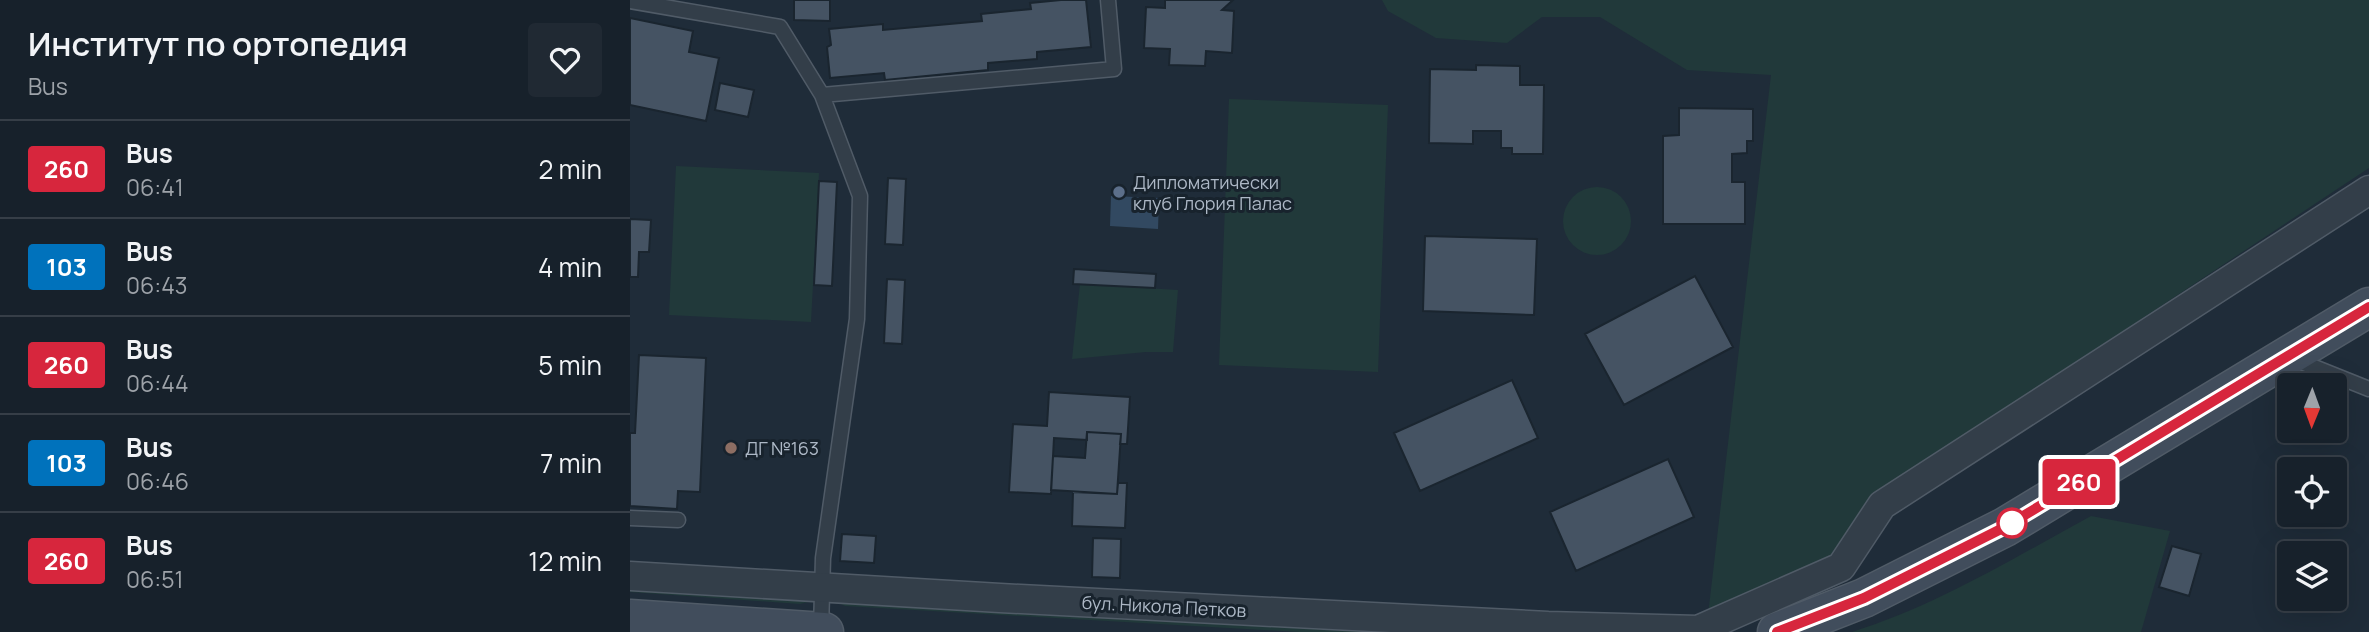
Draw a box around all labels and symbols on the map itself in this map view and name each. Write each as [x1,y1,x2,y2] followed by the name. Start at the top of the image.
[1133,170,1292,215] place label: Дипломатически клуб Глория Палас
[1111,184,1127,200] marker: Дипломатически клуб Глория Палас
[2277,373,2347,443] north arrow
[745,436,819,460] place label: ДГ №163
[723,440,739,456] marker: ДГ №163
[2039,459,2119,505] line badge: 260
[1997,508,2027,538] unlabelled marker
[1081,590,1247,622] street label: бул. Никола Петков

